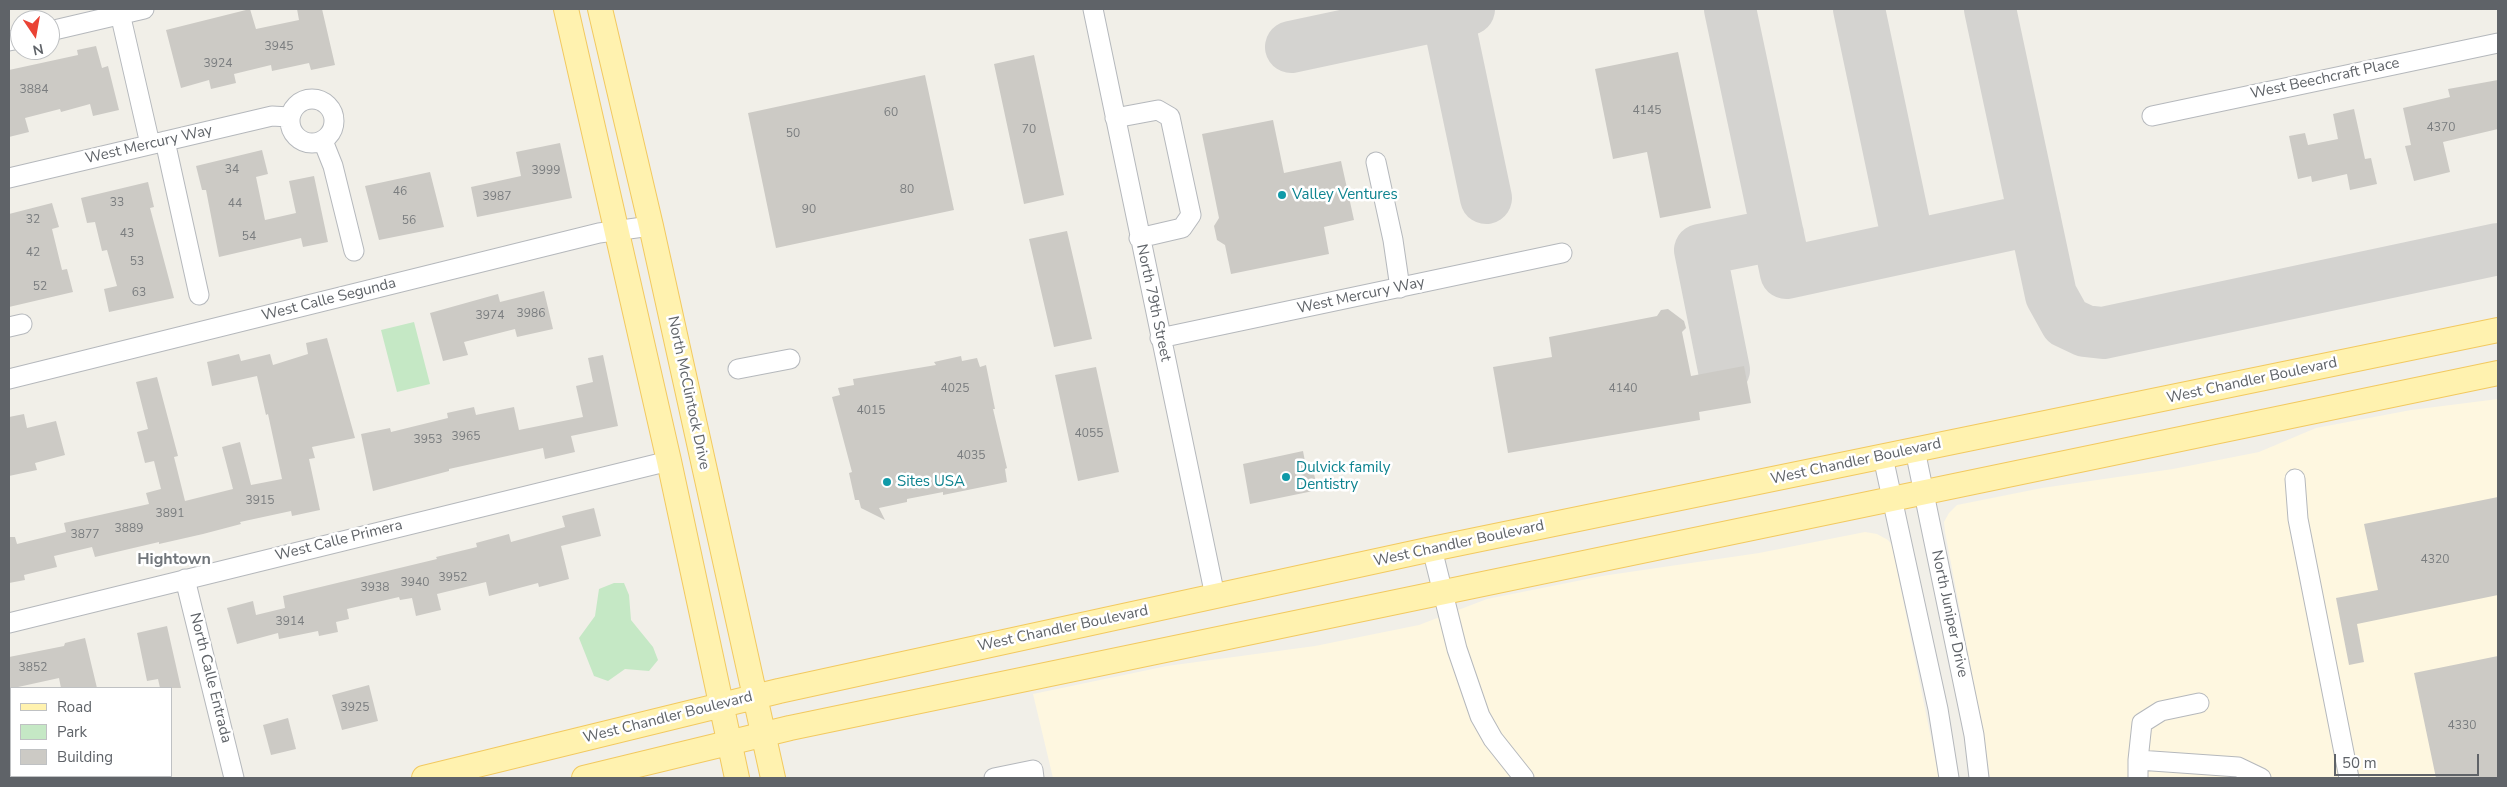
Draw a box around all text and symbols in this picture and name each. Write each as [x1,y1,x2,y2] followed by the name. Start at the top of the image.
[10,10,60,60] north arrow
[31,39,45,60] text: N
[265,40,293,54] house number: 3945
[2249,54,2401,104] street label: West Beechcraft Place
[204,57,232,71] house number: 3924
[20,83,48,97] house number: 3884
[1633,104,1661,118] house number: 4145
[884,106,898,120] house number: 60
[2427,121,2455,135] house number: 4370
[84,122,214,168] street label: West Mercury Way
[1022,123,1036,137] house number: 70
[786,127,800,141] house number: 50
[225,163,239,177] house number: 34
[532,164,560,178] house number: 3999
[900,183,914,197] house number: 80
[393,185,407,199] house number: 46
[1292,186,1398,204] place label: Valley Ventures
[1276,189,1288,201] marker: Valley Ventures
[483,190,511,204] house number: 3987
[110,196,124,210] house number: 33
[228,197,242,211] house number: 44
[802,203,816,217] house number: 90
[26,213,40,227] house number: 32
[402,214,416,228] house number: 56
[120,227,134,241] house number: 43
[242,230,256,244] house number: 54
[1132,243,1174,363] street label: North 79th Street
[26,246,40,260] house number: 42
[130,255,144,269] house number: 53
[1296,274,1426,318] street label: West Mercury Way
[260,275,398,325] street label: West Calle Segunda
[33,280,47,294] house number: 52
[132,286,146,300] house number: 63
[517,307,545,321] house number: 3986
[476,309,504,323] house number: 3974
[663,315,713,471] street label: North McClintock Drive
[2165,354,2339,408] street label: West Chandler Boulevard
[941,382,969,396] house number: 4025
[1609,382,1637,396] house number: 4140
[857,404,885,418] house number: 4015
[1075,427,1103,441] house number: 4055
[452,430,480,444] house number: 3965
[414,433,442,447] house number: 3953
[1769,435,1943,489] street label: West Chandler Boulevard
[957,449,985,463] house number: 4035
[1296,459,1390,494] place label: Dulvick family Dentistry
[1280,471,1292,483] marker: Dulvick family Dentistry
[897,473,965,491] place label: Sites USA
[881,476,893,488] marker: Sites USA
[246,494,274,508] house number: 3915
[156,507,184,521] house number: 3891
[273,516,405,566] street label: West Calle Primera
[1372,517,1546,571] street label: West Chandler Boulevard
[115,522,143,536] house number: 3889
[71,528,99,542] house number: 3877
[1927,549,1971,679] street label: North Juniper Drive
[137,550,211,570] district label: Hightown
[2421,553,2449,567] house number: 4320
[439,571,467,585] house number: 3952
[401,576,429,590] house number: 3940
[361,581,389,595] house number: 3938
[976,602,1150,656] street label: West Chandler Boulevard
[185,611,235,745] street label: North Calle Entrada
[276,615,304,629] house number: 3914
[19,661,47,675] house number: 3852
[10,687,172,777] legend
[581,688,755,748] street label: West Chandler Boulevard
[57,697,92,717] text: Road
[341,701,369,715] house number: 3925
[2448,719,2476,733] house number: 4330
[57,722,87,742] text: Park
[2337,744,2482,776] scale bar
[57,747,113,767] text: Building
[2342,753,2377,773] text: 50 m

